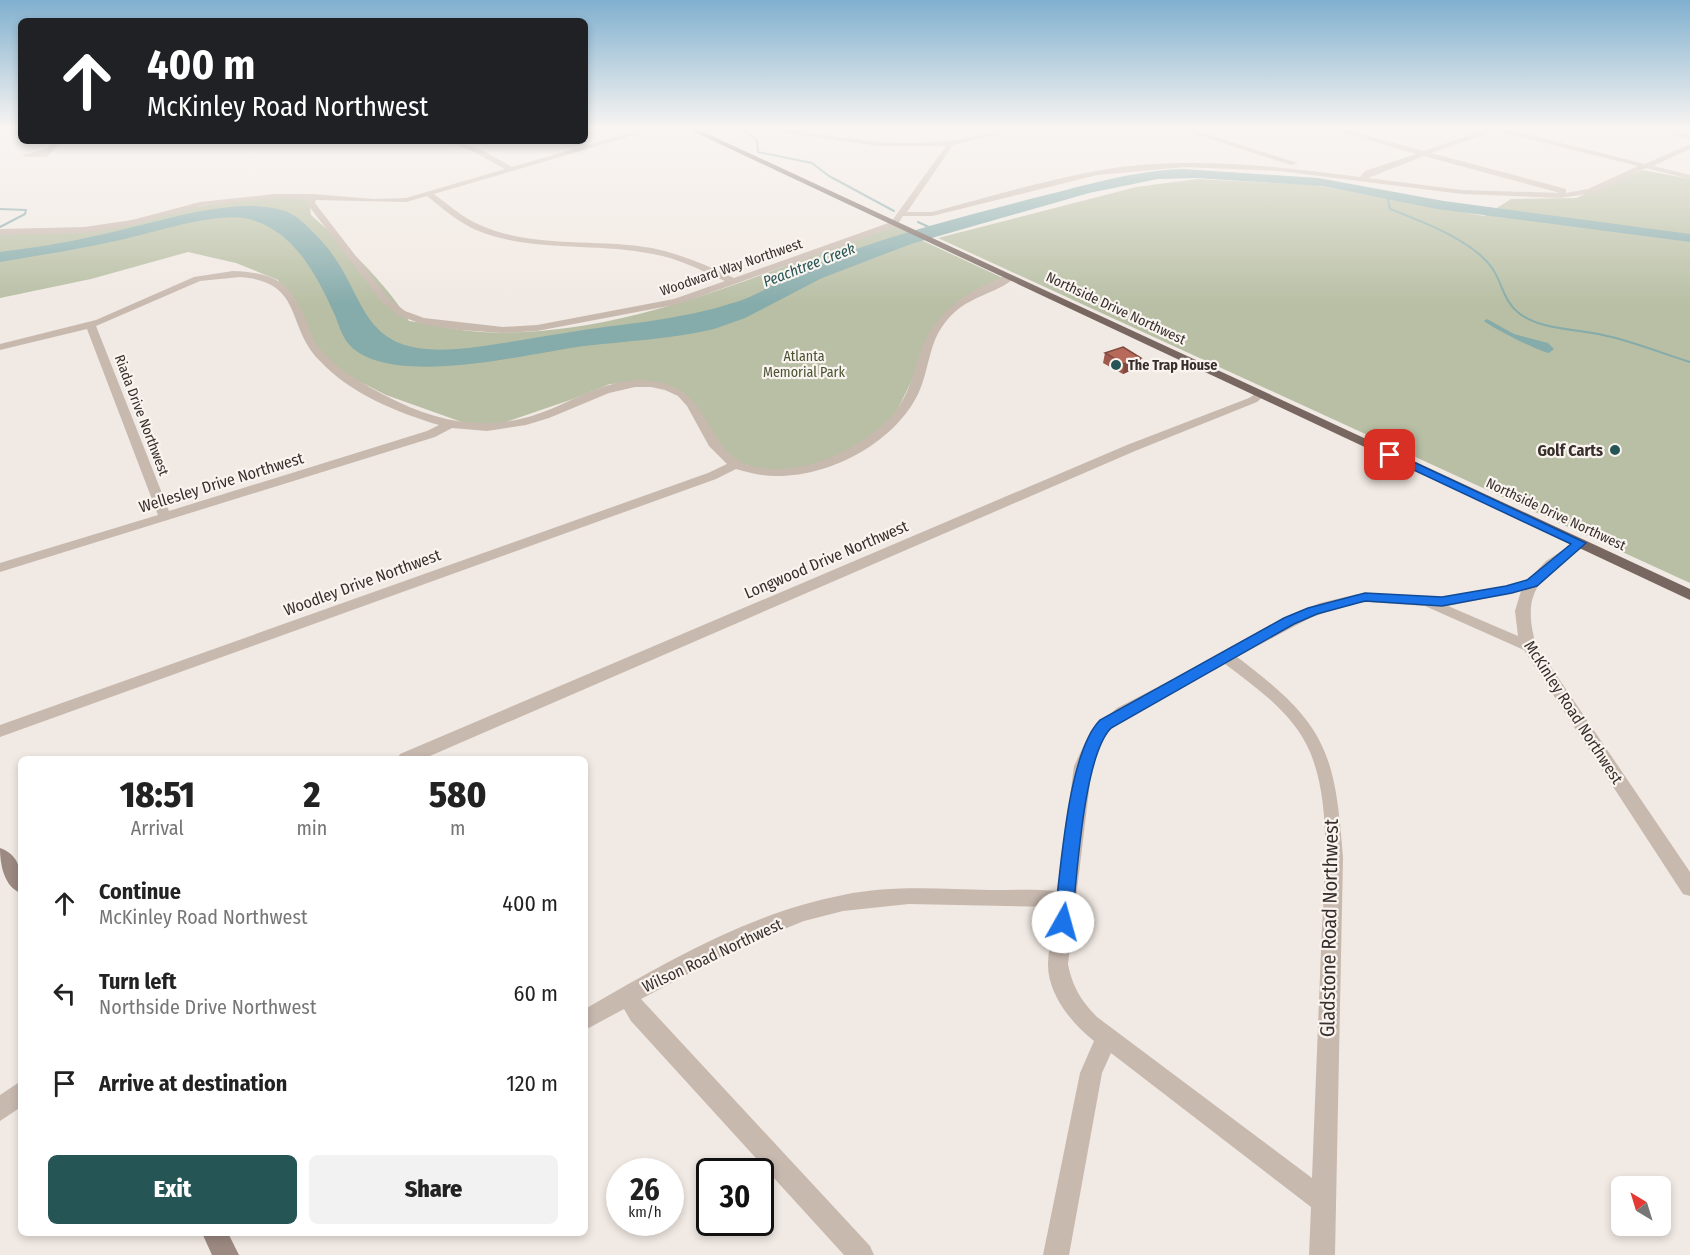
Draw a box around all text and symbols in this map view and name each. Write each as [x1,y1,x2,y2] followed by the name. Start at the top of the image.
[147,40,255,90] text: 400 m
[48,42,126,120] icon: ahead
[147,91,428,123] text: McKinley Road Northwest
[658,235,805,300] street label: Woodward Way Northwest
[760,239,858,291] water label: Peachtree Creek
[1043,269,1189,348] street label: Northside Drive Northwest
[763,348,845,381] park label: Atlanta Memorial Park
[111,352,173,478] street label: Riada Drive Northwest
[1128,357,1217,374] place label: The Trap House
[1109,358,1123,372] marker: The Trap House
[1364,429,1415,480] pin
[1373,438,1406,471] icon: arrive
[1537,441,1603,460] place label: Golf Carts
[1608,443,1622,457] marker: Golf Carts
[137,448,307,517] street label: Wellesley Drive Northwest
[1483,475,1629,554] street label: Northside Drive Northwest
[741,516,912,603] street label: Longwood Drive Northwest
[281,545,444,620] street label: Woodley Drive Northwest
[1520,637,1627,788] street label: McKinley Road Northwest
[120,773,195,817] text: 18:51
[303,773,320,817] text: 2
[429,773,486,817] text: 580
[131,816,184,840] text: Arrival
[296,816,327,840] text: min
[450,816,465,840] text: m
[1315,818,1343,1037] street label: Gladstone Road Northwest
[99,878,181,905] text: Continue
[48,887,81,920] icon: ahead
[502,890,558,917] text: 400 m
[1031,890,1095,954] position arrow
[99,905,307,929] text: McKinley Road Northwest
[639,914,786,996] street label: Wilson Road Northwest
[99,968,177,995] text: Turn left
[48,977,81,1010] icon: left
[514,980,558,1007] text: 60 m
[99,995,316,1019] text: Northside Drive Northwest
[48,1067,81,1100] icon: arrive
[99,1070,287,1097] text: Arrive at destination
[506,1070,558,1097] text: 120 m
[48,1155,297,1224] button: Exit
[309,1155,558,1224] button: Share
[696,1158,774,1236] speed limit sign: 30
[630,1172,660,1208] text: 26
[1611,1176,1671,1236] north arrow
[1611,1176,1671,1236] map controls
[628,1203,662,1221] text: km/h

